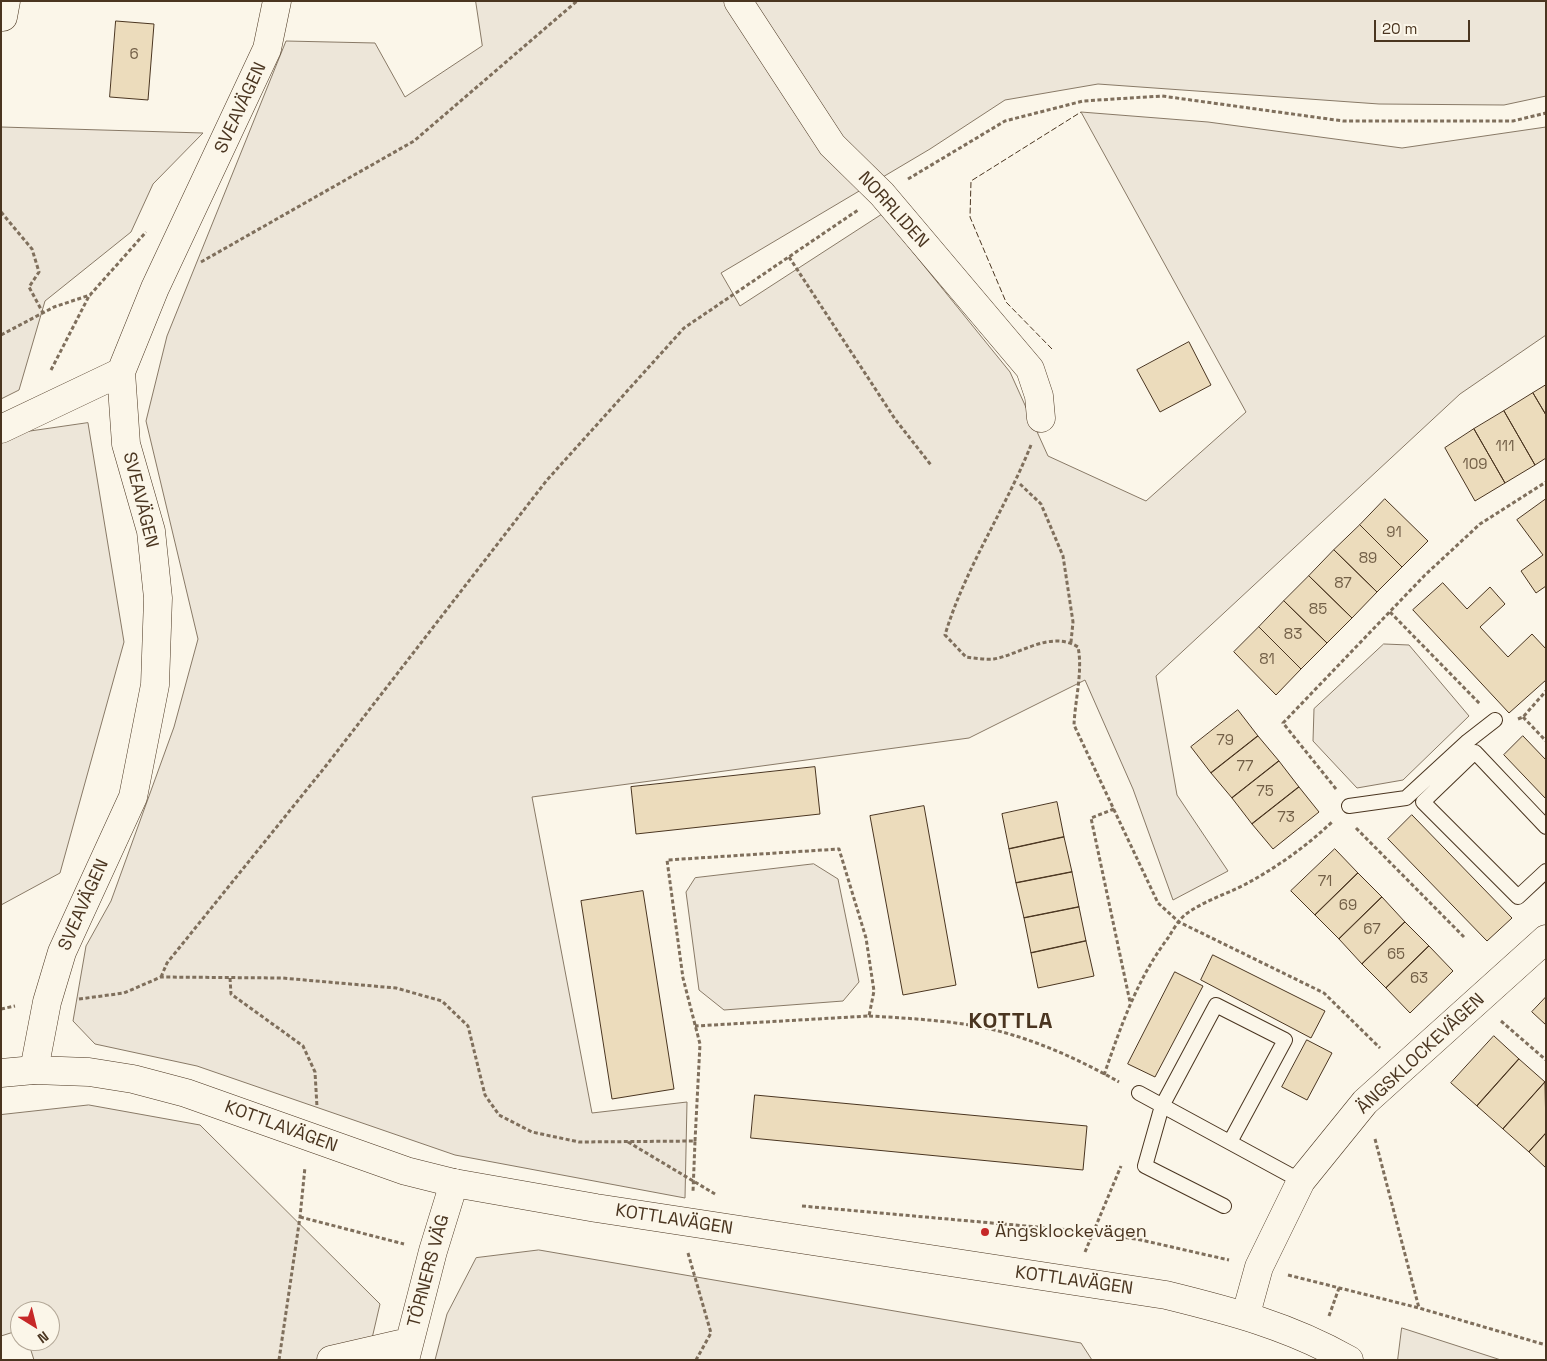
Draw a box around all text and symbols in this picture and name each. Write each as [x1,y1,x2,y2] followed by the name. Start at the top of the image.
[1377,10,1473,42] scale bar
[1382,19,1417,38] text: 20 m
[129,46,139,64] house number: 6
[211,59,271,157] street label: SVEAVÄGEN
[853,167,933,253] street label: NORRLIDEN
[1496,438,1514,456] house number: 111
[118,450,162,550] street label: SVEAVÄGEN
[1462,456,1488,474] house number: 109
[1386,524,1402,542] house number: 91
[1359,550,1377,568] house number: 89
[1334,575,1352,593] house number: 87
[1309,601,1327,619] house number: 85
[1284,626,1302,644] house number: 83
[1259,651,1275,669] house number: 81
[1216,732,1234,750] house number: 79
[1237,758,1253,776] house number: 77
[1256,783,1274,801] house number: 75
[1277,809,1295,827] house number: 73
[54,856,114,954] street label: SVEAVÄGEN
[1318,873,1332,891] house number: 71
[1339,897,1357,915] house number: 69
[1363,921,1381,939] house number: 67
[1387,946,1405,964] house number: 65
[1410,970,1428,988] house number: 63
[1353,989,1489,1119] street label: ÄNGSKLOCKEVÄGEN
[968,1009,1054,1035] district label: KOTTLA
[222,1097,340,1157] street label: KOTTLAVÄGEN
[614,1200,734,1240] street label: KOTTLAVÄGEN
[404,1212,454,1330] street label: TÖRNERS VÄG
[995,1221,1147,1243] place label: Ängsklockevägen
[979,1226,991,1238] marker: Ängsklockevägen
[1014,1262,1134,1300] street label: KOTTLAVÄGEN
[10,1301,60,1351] north arrow
[34,1327,52,1347] text: N

